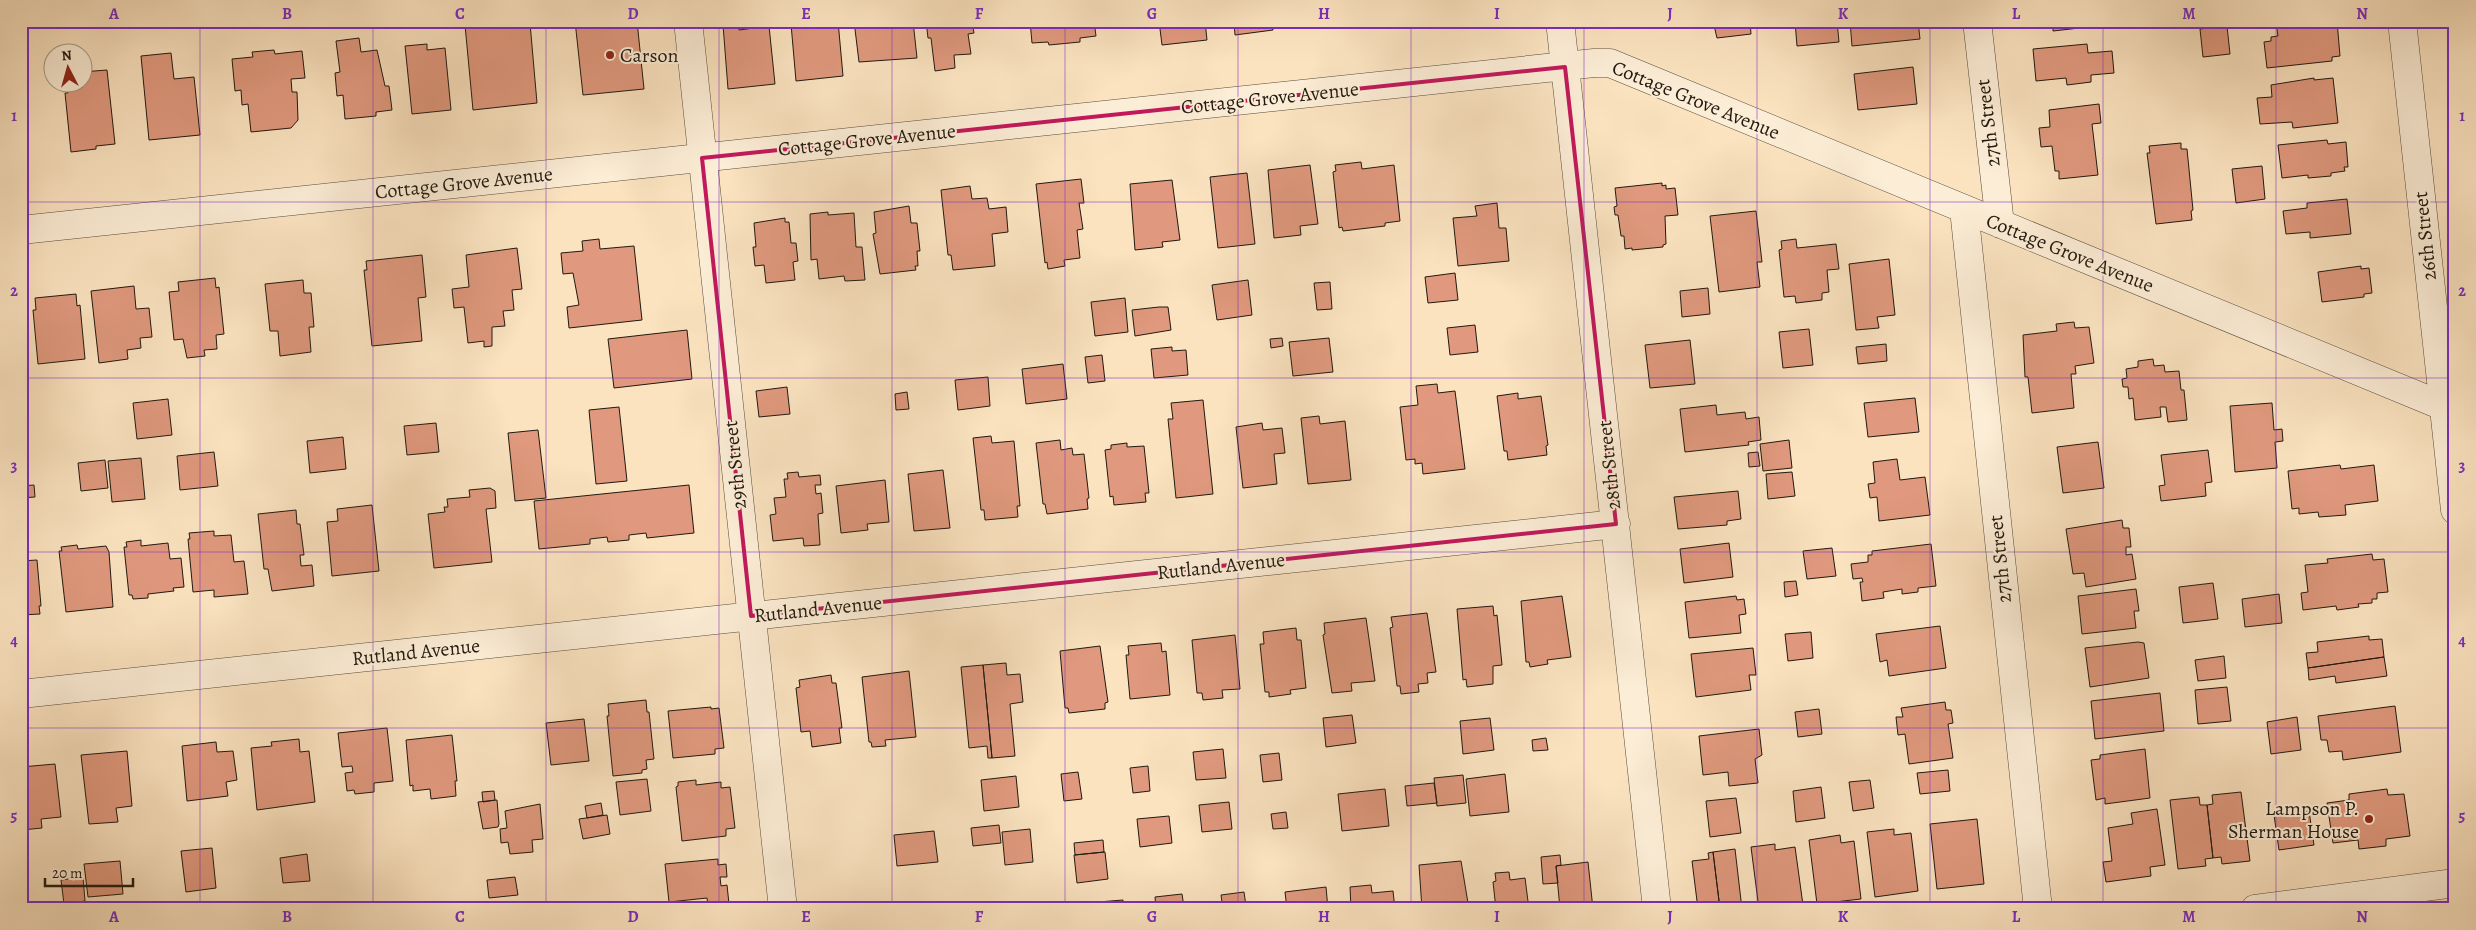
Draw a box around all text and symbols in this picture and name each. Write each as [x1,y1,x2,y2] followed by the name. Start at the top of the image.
[108,3,120,25] text: A
[282,3,292,25] text: B
[455,3,465,25] text: C
[627,3,639,25] text: D
[801,3,811,25] text: E
[975,3,984,25] text: F
[1147,3,1157,25] text: G
[1318,3,1330,25] text: H
[1494,3,1500,25] text: I
[1667,3,1673,25] text: J
[1838,3,1849,25] text: K
[2012,3,2021,25] text: L
[2182,3,2196,25] text: M
[2356,3,2368,25] text: N
[42,42,92,92] north arrow
[620,42,678,69] place label: Carson
[61,46,73,66] text: N
[604,49,616,61] marker: Carson
[1608,54,1784,146] street label: Cottage Grove Avenue
[1180,75,1360,121] street label: Cottage Grove Avenue
[1969,77,2007,168] street label: 27th Street
[11,105,17,127] text: 1
[2459,105,2465,127] text: 1
[777,117,957,163] street label: Cottage Grove Avenue
[374,160,554,206] street label: Cottage Grove Avenue
[2407,190,2443,282] street label: 26th Street
[1982,207,2158,299] street label: Cottage Grove Avenue
[10,280,18,302] text: 2
[2458,280,2466,302] text: 2
[717,419,753,511] street label: 29th Street
[1591,419,1627,511] street label: 28th Street
[11,455,18,477] text: 3
[2459,455,2466,477] text: 3
[1982,513,2018,604] street label: 27th Street
[1156,546,1286,586] street label: Rutland Avenue
[753,589,883,629] street label: Rutland Avenue
[10,630,18,652] text: 4
[2458,630,2466,652] text: 4
[351,632,481,672] street label: Rutland Avenue
[2228,795,2359,845] place label: Lampson P. Sherman House
[11,805,18,827] text: 5
[2459,805,2466,827] text: 5
[2363,813,2375,825] marker: Lampson P. Sherman House
[45,855,132,887] scale bar
[52,863,83,883] text: 20 m
[108,906,120,928] text: A
[282,906,292,928] text: B
[455,906,465,928] text: C
[627,906,639,928] text: D
[801,906,811,928] text: E
[975,906,984,928] text: F
[1147,906,1157,928] text: G
[1318,906,1330,928] text: H
[1494,906,1500,928] text: I
[1667,906,1673,928] text: J
[1838,906,1849,928] text: K
[2012,906,2021,928] text: L
[2182,906,2196,928] text: M
[2356,906,2368,928] text: N

